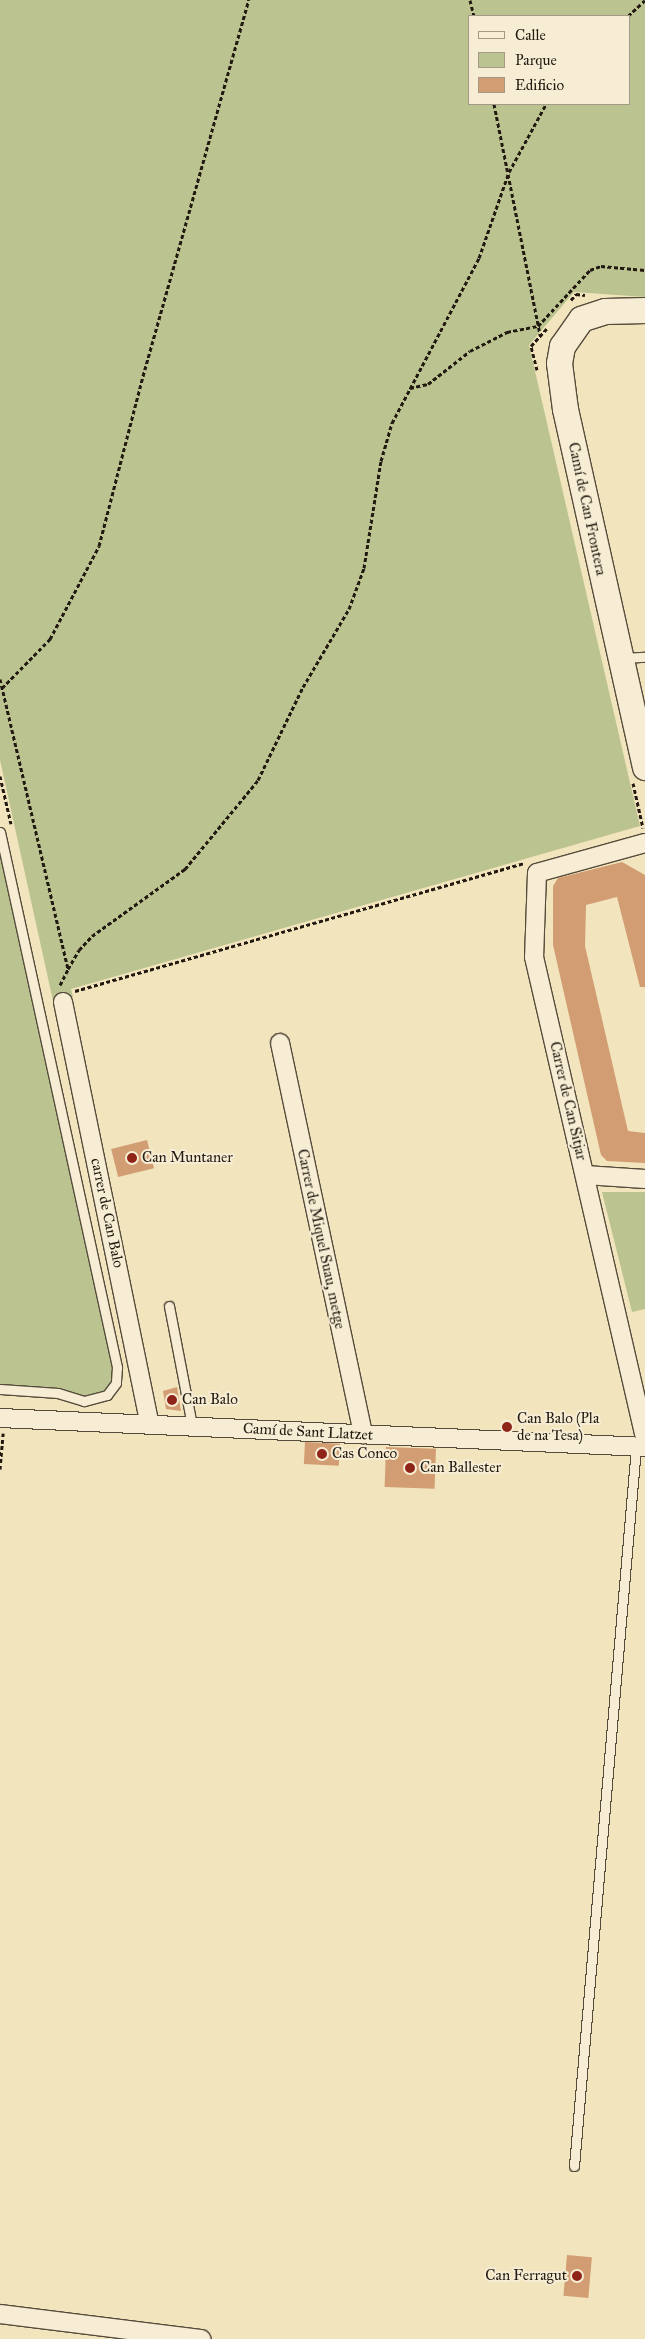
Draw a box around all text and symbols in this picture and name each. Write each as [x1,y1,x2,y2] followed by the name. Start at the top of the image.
[468,15,630,105] legend
[515,26,546,44] text: Calle
[515,51,557,69] text: Parque
[515,76,564,94] text: Edificio
[564,441,610,577] street label: Camí de Can Frontera
[546,1040,590,1162] street label: Carrer de Can Sitjar
[293,1147,349,1331] street label: Carrer de Miquel Suau, metge
[142,1149,233,1167] place label: Can Muntaner
[126,1152,138,1164] marker: Can Muntaner
[87,1156,127,1270] street label: carrer de Can Balo
[182,1391,238,1409] place label: Can Balo
[166,1394,178,1406] marker: Can Balo
[517,1409,599,1444] place label: Can Balo (Pla de na Tesa)
[242,1420,374,1444] street label: Camí de Sant Llatzet
[501,1421,513,1433] marker: Can Balo (Pla de na Tesa)
[332,1445,397,1463] place label: Cas Conco
[316,1448,328,1460] marker: Cas Conco
[420,1459,501,1477] place label: Can Ballester
[404,1462,416,1474] marker: Can Ballester
[485,2267,567,2285] place label: Can Ferragut
[571,2270,583,2282] marker: Can Ferragut

